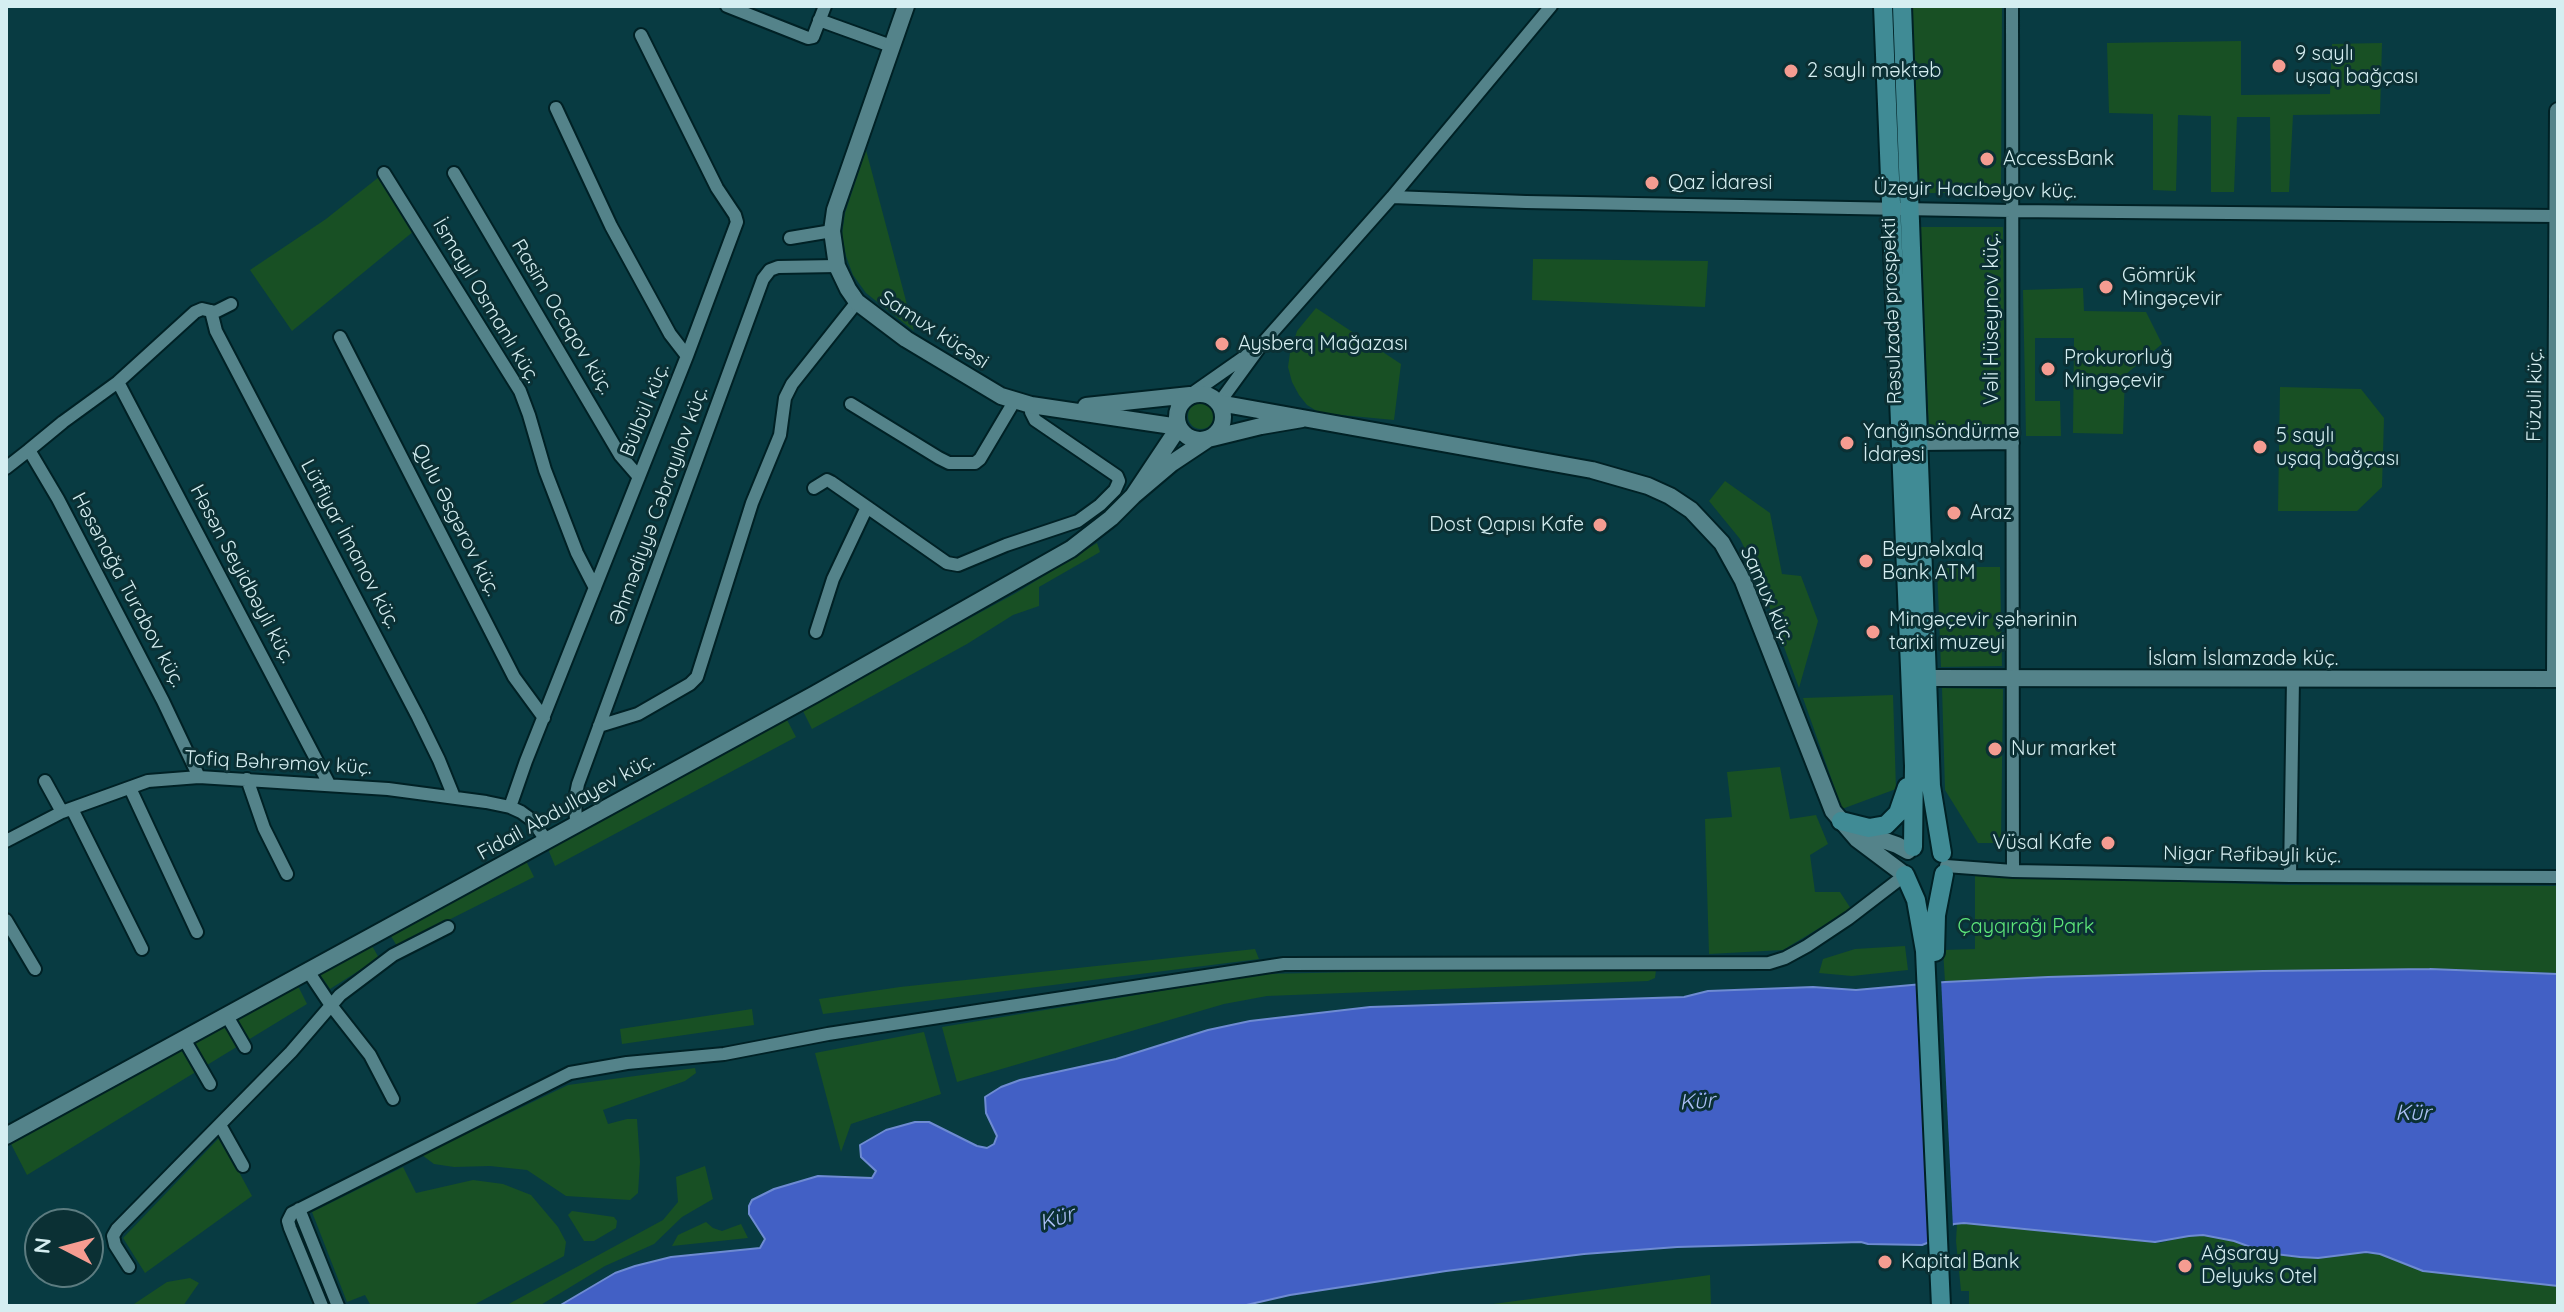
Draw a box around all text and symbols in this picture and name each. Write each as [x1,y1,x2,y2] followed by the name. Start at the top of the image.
[2295,42,2418,89] place label: 9 saylı uşaq bağçası
[2270,57,2288,75] marker: 9 saylı uşaq bağçası
[1807,59,1941,83] place label: 2 saylı məktəb
[1782,62,1800,80] marker: 2 saylı məktəb
[2003,147,2114,171] place label: AccessBank
[1978,150,1996,168] marker: AccessBank
[1668,171,1773,195] place label: Qaz İdarəsi
[1643,174,1661,192] marker: Qaz İdarəsi
[1873,176,2077,204] street label: Üzeyir Hacıbəyov küç.
[427,215,545,387] street label: İsmayıl Osmanlı küç.
[1877,217,1907,405] street label: Rəsulzadə prospekti
[1980,233,2004,405] street label: Vəli Hüseynov küç.
[506,235,618,399] street label: Rasim Ocaqov küç.
[2122,264,2222,311] place label: Gömrük Mingəçevir
[2097,278,2115,296] marker: Gömrük Mingəçevir
[875,286,993,374] street label: Samux küçəsi
[1238,332,1408,356] place label: Aysberq Mağazası
[1213,335,1231,353] marker: Aysberq Mağazası
[2064,346,2173,393] place label: Prokurorluğ Mingəçevir
[2522,348,2548,442] street label: Füzuli küç.
[615,360,675,460] street label: Bülbül küç.
[2039,360,2057,378] marker: Prokurorluğ Mingəçevir
[605,383,713,629] street label: Əhmədiyyə Cəbrayılov küç.
[1863,420,2020,467] place label: Yanğınsöndürmə İdarəsi
[2276,424,2399,471] place label: 5 saylı uşaq bağçası
[1838,434,1856,452] marker: Yanğınsöndürmə İdarəsi
[2251,438,2269,456] marker: 5 saylı uşaq bağçası
[407,440,505,600] street label: Qulu Əsgərov küç.
[295,455,405,633] street label: Lütfiyar İmanov küç.
[185,481,299,667] street label: Həsən Seyidbəyli küç.
[66,489,190,691] street label: Həsənağa Turabov küç.
[1970,501,2012,525] place label: Araz
[1945,504,1963,522] marker: Araz
[1429,513,1584,537] place label: Dost Qapısı Kafe
[1591,516,1609,534] marker: Dost Qapısı Kafe
[1882,538,1983,585] place label: Beynəlxalq Bank ATM
[1735,543,1799,647] street label: Samux küç.
[1857,552,1875,570] marker: Beynəlxalq Bank ATM
[1889,608,2077,655] place label: Mingəçevir şəhərinin tarixi muzeyi
[1864,623,1882,641] marker: Mingəçevir şəhərinin tarixi muzeyi
[2148,647,2338,671] street label: İslam İslamzadə küç.
[2011,737,2116,761] place label: Nur market
[1986,740,2004,758] marker: Nur market
[184,746,372,780] street label: Tofiq Bəhrəmov küç.
[473,748,659,866] street label: Fidail Abdullayev küç.
[1992,831,2092,855] place label: Vüsal Kafe
[2099,834,2117,852] marker: Vüsal Kafe
[2163,841,2341,869] street label: Nigar Rəfibəyli küç.
[1958,915,2094,939] park label: Çayqırağı Park
[1678,1088,1716,1116] water label: Kür
[2395,1100,2431,1126] water label: Kür
[1036,1201,1078,1237] water label: Kür
[24,1208,104,1288] north arrow
[27,1236,57,1255] text: N
[2201,1242,2317,1289] place label: Ağsaray Delyuks Otel
[1901,1250,2019,1274] place label: Kapital Bank
[1876,1253,1894,1271] marker: Kapital Bank
[2176,1257,2194,1275] marker: Ağsaray Delyuks Otel

